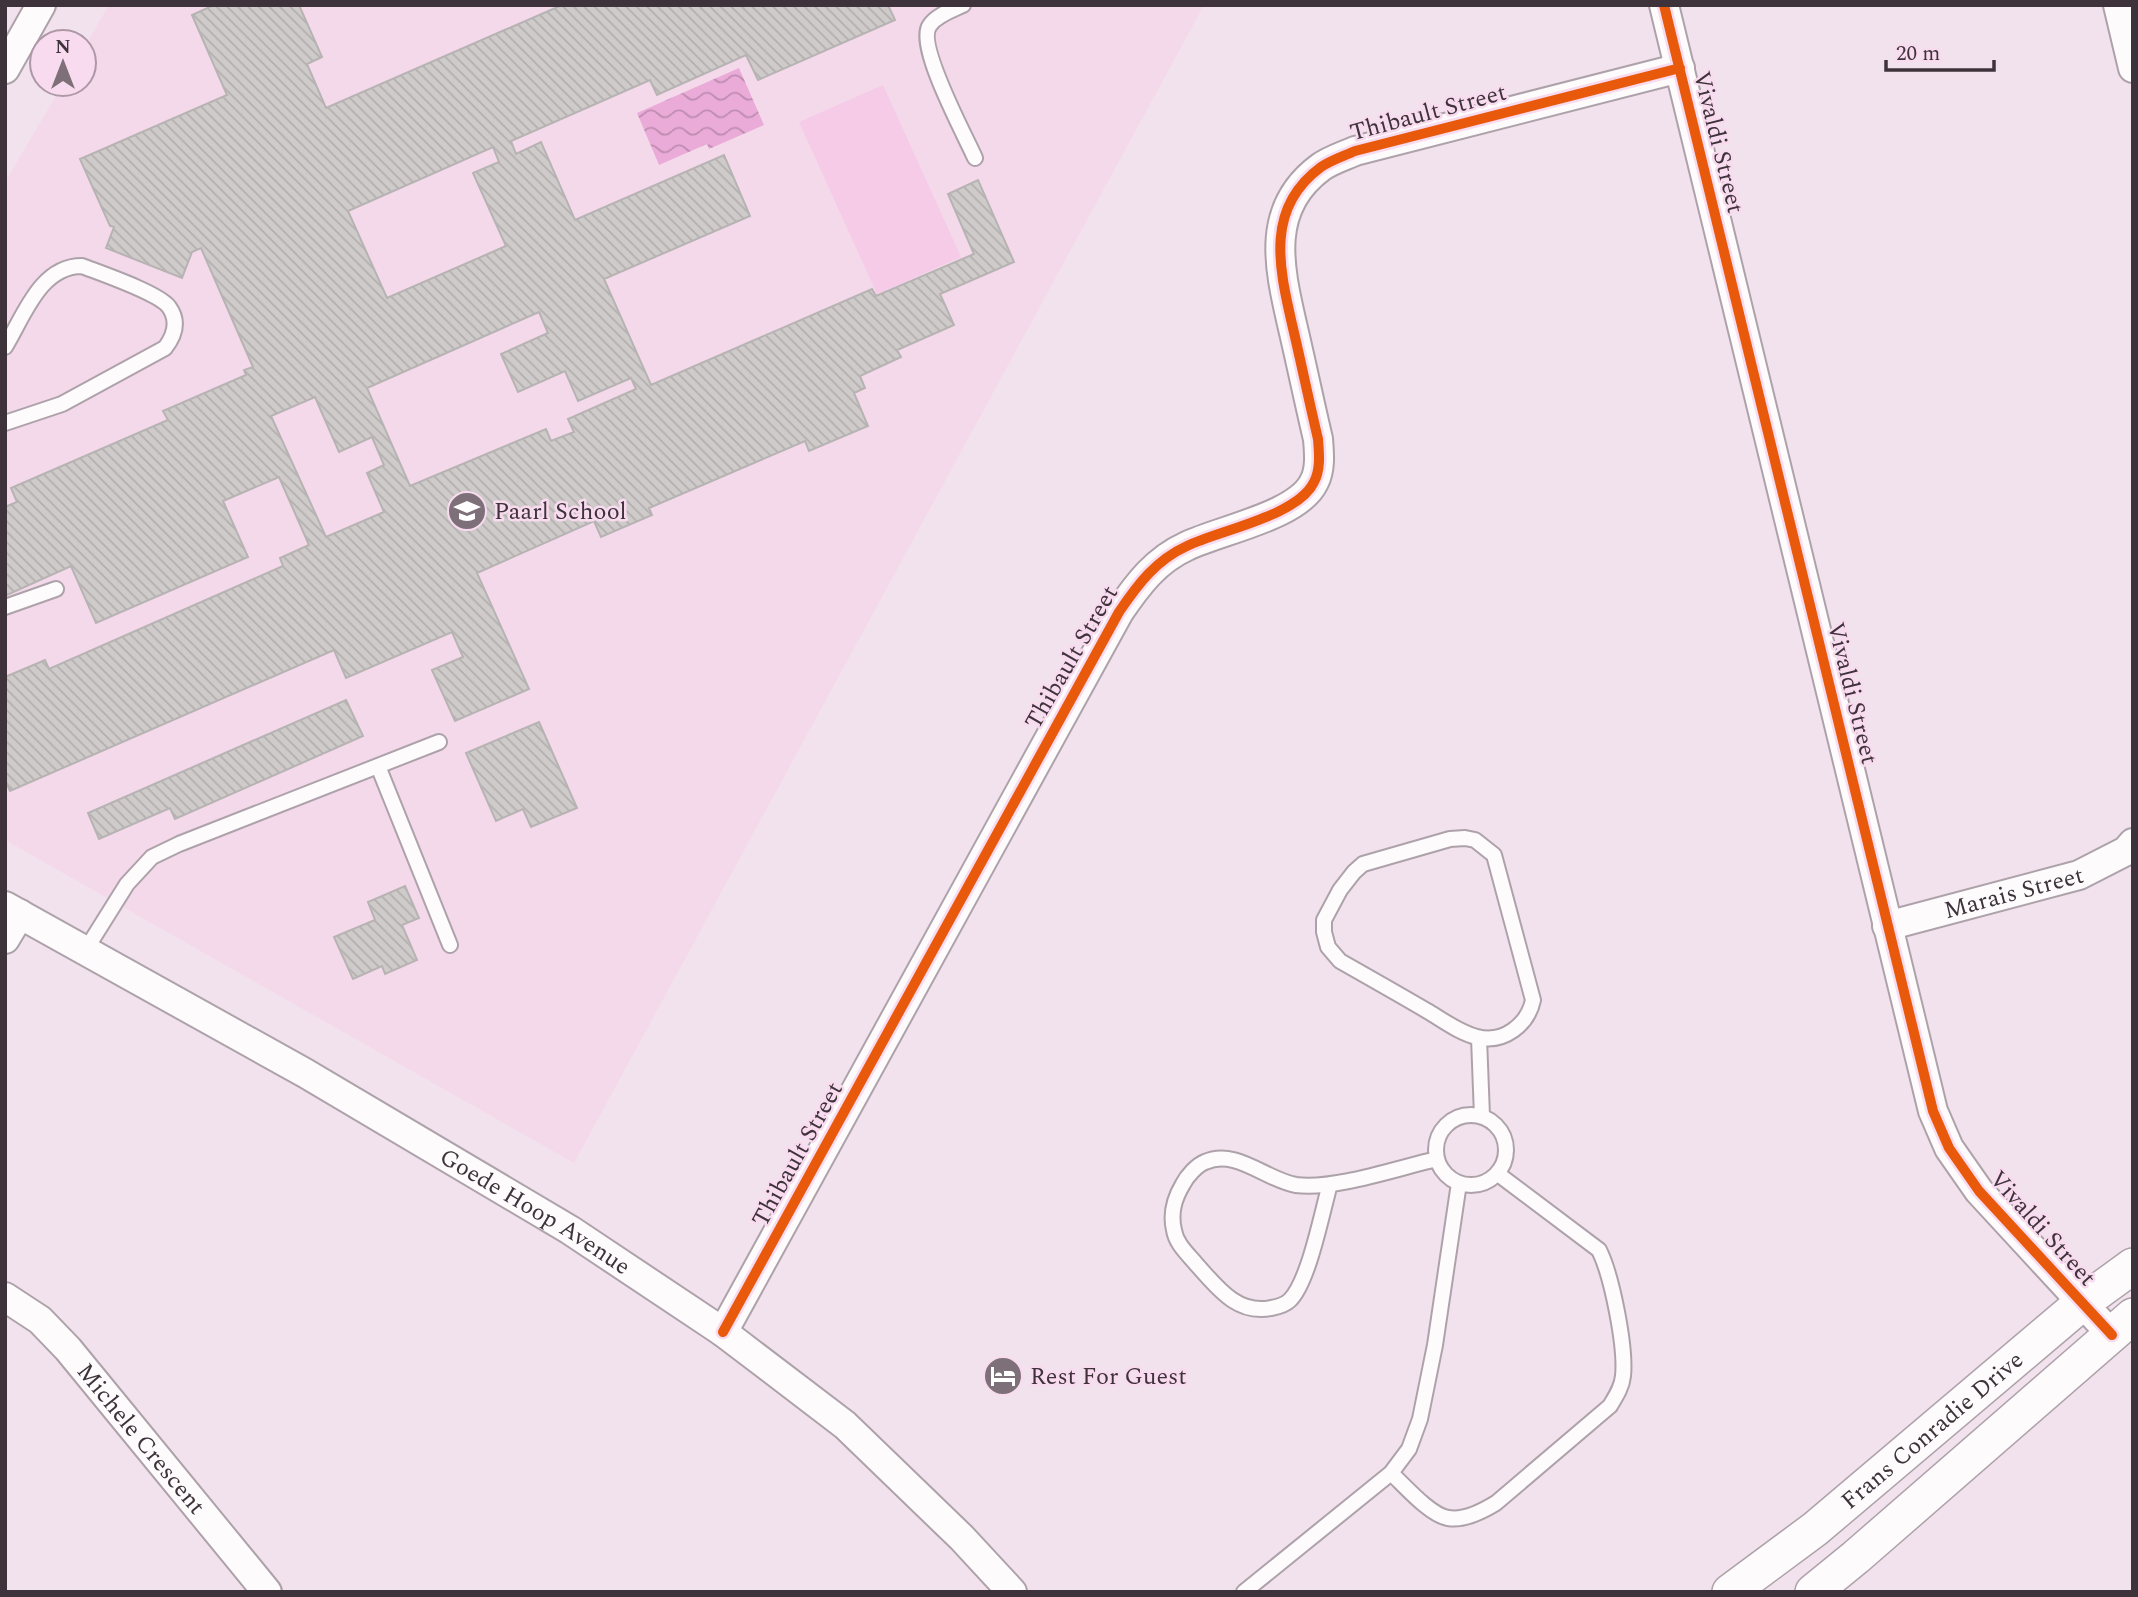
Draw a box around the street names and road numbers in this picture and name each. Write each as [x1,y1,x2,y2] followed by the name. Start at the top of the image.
[1683,67,1753,217] street label: Vivaldi Street
[1346,75,1511,151] street label: Thibault Street
[1016,579,1128,736] street label: Thibault Street
[1817,618,1887,768] street label: Vivaldi Street
[1940,858,2088,929] street label: Marais Street
[743,1075,853,1234] street label: Thibault Street
[432,1140,638,1285] street label: Goede Hoop Avenue
[1980,1163,2104,1295] street label: Vivaldi Street
[1833,1343,2032,1519] street label: Frans Conradie Drive
[67,1356,214,1523] street label: Michele Crescent

